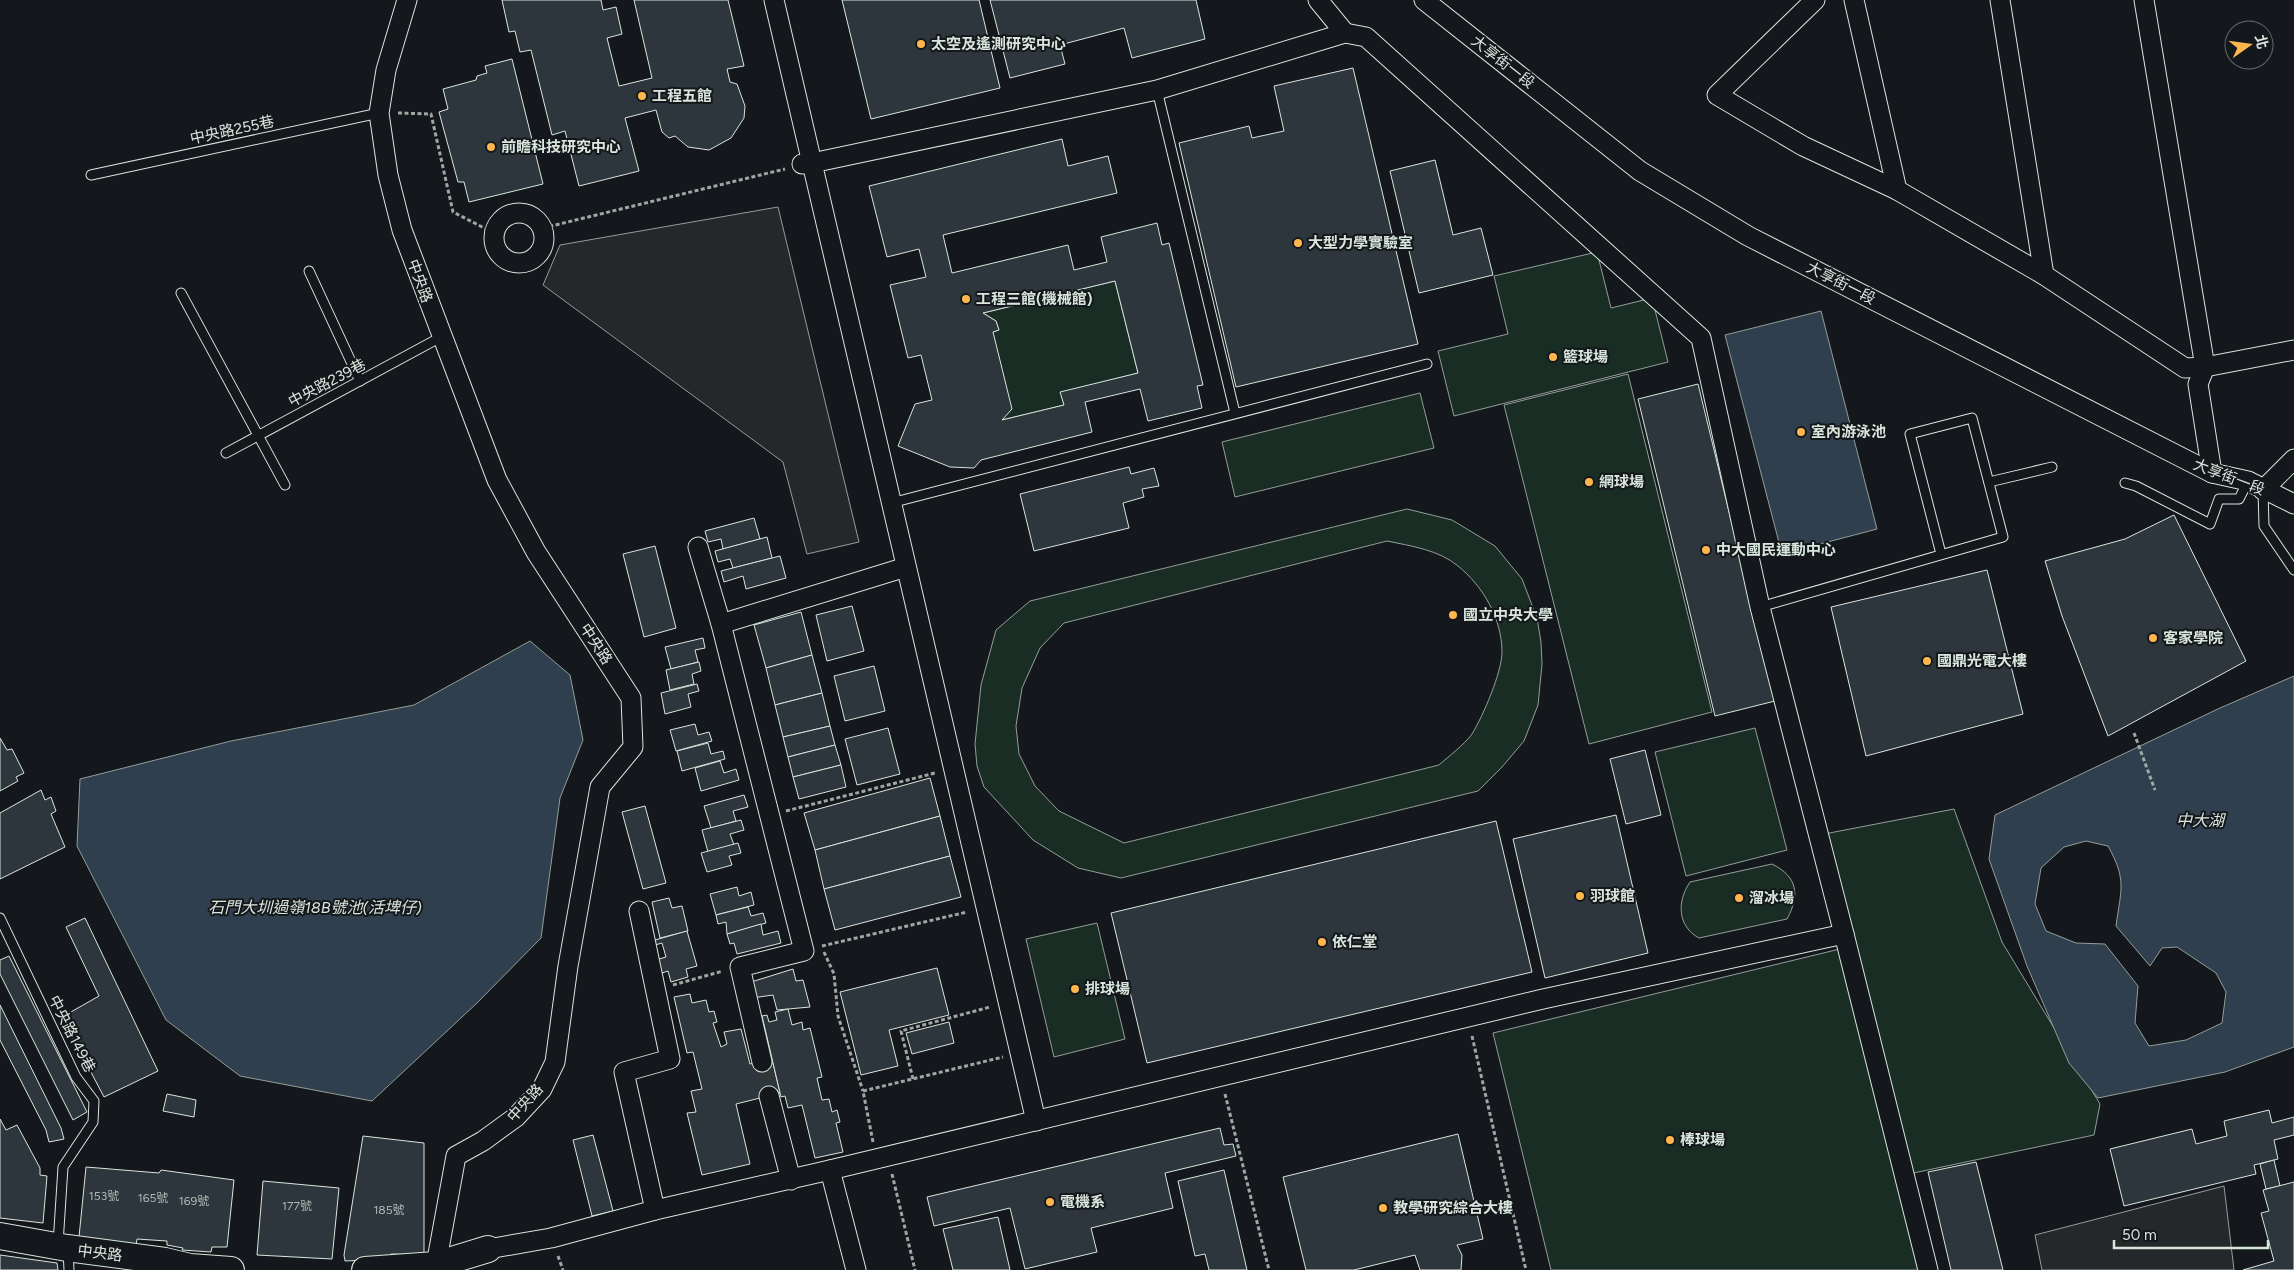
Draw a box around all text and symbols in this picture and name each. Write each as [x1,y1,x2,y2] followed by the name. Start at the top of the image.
[2224,20,2274,70] north arrow
[1468,32,1538,92] street label: 大享街一段
[2251,33,2271,51] text: 北
[931,35,1066,53] place label: 太空及遙測研究中心
[915,38,927,50] marker: 太空及遙測研究中心
[652,87,712,105] place label: 工程五館
[636,90,648,102] marker: 工程五館
[188,112,276,148] street label: 中央路255巷
[501,138,621,156] place label: 前瞻科技研究中心
[485,141,497,153] marker: 前瞻科技研究中心
[1308,234,1413,252] place label: 大型力學實驗室
[1292,237,1304,249] marker: 大型力學實驗室
[404,257,436,305] street label: 中央路
[1803,258,1879,308] street label: 大享街一段
[976,290,1093,308] place label: 工程三館(機械館)
[960,293,972,305] marker: 工程三館(機械館)
[1563,348,1608,366] place label: 籃球場
[1547,351,1559,363] marker: 籃球場
[285,355,369,411] street label: 中央路239巷
[1811,423,1886,441] place label: 室內游泳池
[1795,426,1807,438] marker: 室內游泳池
[2191,455,2267,499] street label: 大享街一段
[1599,473,1644,491] place label: 網球場
[1583,476,1595,488] marker: 網球場
[1716,541,1836,559] place label: 中大國民運動中心
[1700,544,1712,556] marker: 中大國民運動中心
[1463,606,1553,624] place label: 國立中央大學
[1447,609,1459,621] marker: 國立中央大學
[576,620,616,668] street label: 中央路
[2163,629,2223,647] place label: 客家學院
[2147,632,2159,644] marker: 客家學院
[1937,652,2027,670] place label: 國鼎光電大樓
[1921,655,1933,667] marker: 國鼎光電大樓
[2176,811,2227,830] water label: 中大湖
[1590,887,1635,905] place label: 羽球館
[1749,889,1794,907] place label: 溜冰場
[1574,890,1586,902] marker: 羽球館
[1733,892,1745,904] marker: 溜冰場
[208,898,422,917] water label: 石門大圳過嶺18B號池(活埤仔)
[1332,933,1377,951] place label: 依仁堂
[1316,936,1328,948] marker: 依仁堂
[1085,980,1130,998] place label: 排球場
[1069,983,1081,995] marker: 排球場
[45,992,99,1076] street label: 中央路149巷
[503,1080,547,1126] street label: 中央路
[1680,1131,1725,1149] place label: 棒球場
[1664,1134,1676,1146] marker: 棒球場
[89,1189,119,1203] house number: 153號
[138,1191,168,1205] house number: 165號
[1060,1193,1105,1211] place label: 電機系
[179,1194,209,1208] house number: 169號
[1044,1196,1056,1208] marker: 電機系
[282,1199,312,1213] house number: 177號
[1393,1199,1513,1217] place label: 教學研究綜合大樓
[1377,1202,1389,1214] marker: 教學研究綜合大樓
[373,1203,405,1217] house number: 185號
[2114,1218,2268,1250] scale bar
[2122,1226,2157,1244] text: 50 m
[77,1241,123,1265] street label: 中央路

